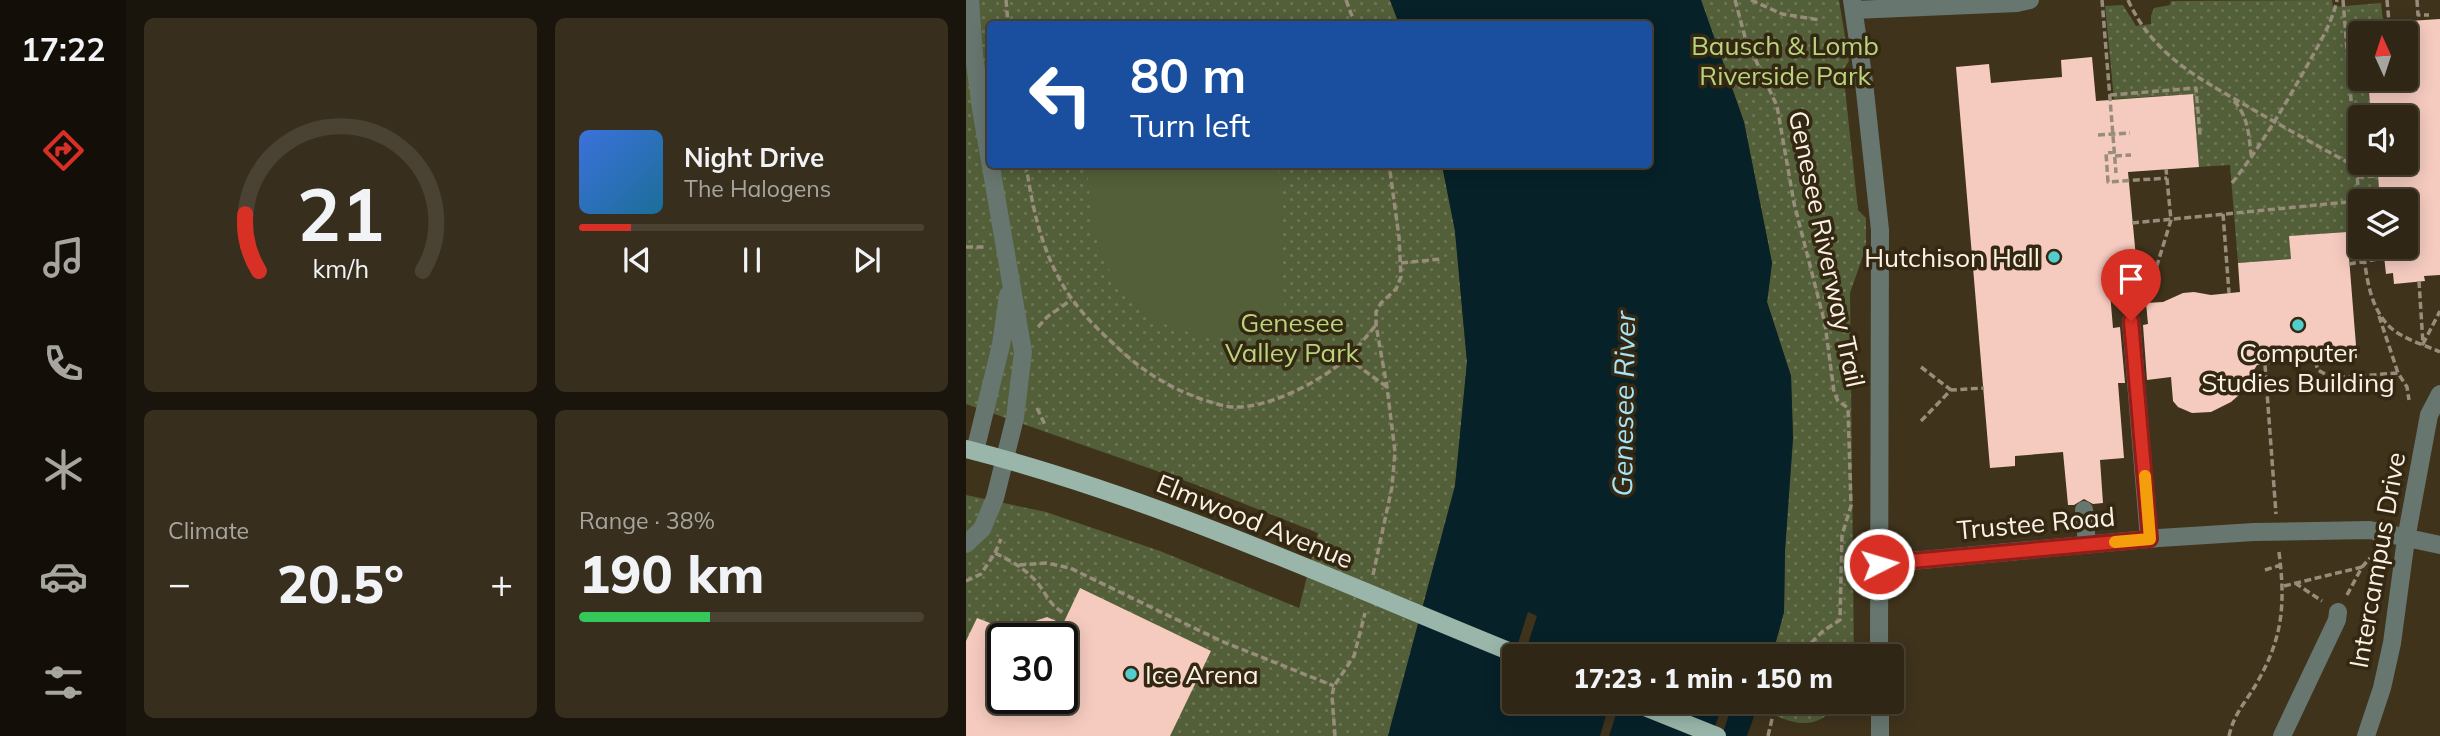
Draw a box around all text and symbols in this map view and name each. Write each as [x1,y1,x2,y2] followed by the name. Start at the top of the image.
[2348,21,2418,91] north arrow
[2348,21,2418,259] map controls
[21,29,105,69] text: 17:22
[1691,29,1879,92] park label: Bausch & Lomb Riverside Park
[1130,44,1246,105] text: 80 m
[1015,49,1106,140] icon: left
[1130,105,1250,145] text: Turn left
[2348,105,2418,175] button: sound
[1782,108,1872,390] street label: Genesee Riverway Trail
[39,126,88,175] icon: directions
[684,141,824,174] text: Night Drive
[297,168,384,259] text: 21
[684,174,831,203] text: The Halogens
[2348,189,2418,259] button: layers
[39,233,88,282] icon: music
[618,241,656,279] icon: previous
[733,241,771,279] icon: pause
[848,241,886,279] icon: next
[1864,241,2040,274] place label: Hutchison Hall
[2046,249,2062,265] marker: Hutchison Hall
[2101,249,2161,321] pin
[312,253,369,284] text: km/h
[2112,260,2150,298] icon: arrive
[1225,306,1360,369] park label: Genesee Valley Park
[1604,309,1642,497] water label: Genesee River
[2290,317,2306,333] marker: Computer Studies Building
[2201,336,2395,399] place label: Computer Studies Building
[39,339,88,388] icon: phone
[39,445,88,494] icon: climate
[2342,449,2412,671] street label: Intercampus Drive
[1152,467,1358,575] street label: Elmwood Avenue
[1956,500,2116,546] street label: Trustee Road
[579,506,715,535] text: Range · 38%
[168,516,249,545] text: Climate
[1842,527,1916,601] position arrow
[579,541,764,606] text: 190 km
[277,551,404,616] text: 20.5°
[39,552,88,601] icon: car
[168,559,191,607] text: −
[490,559,513,607] text: +
[987,623,1078,714] speed limit sign: 30
[39,658,88,707] icon: filters
[1145,658,1259,691] place label: Ice Arena
[1573,662,1833,695] text: 17:23 · 1 min · 150 m
[1123,666,1139,682] marker: Ice Arena

